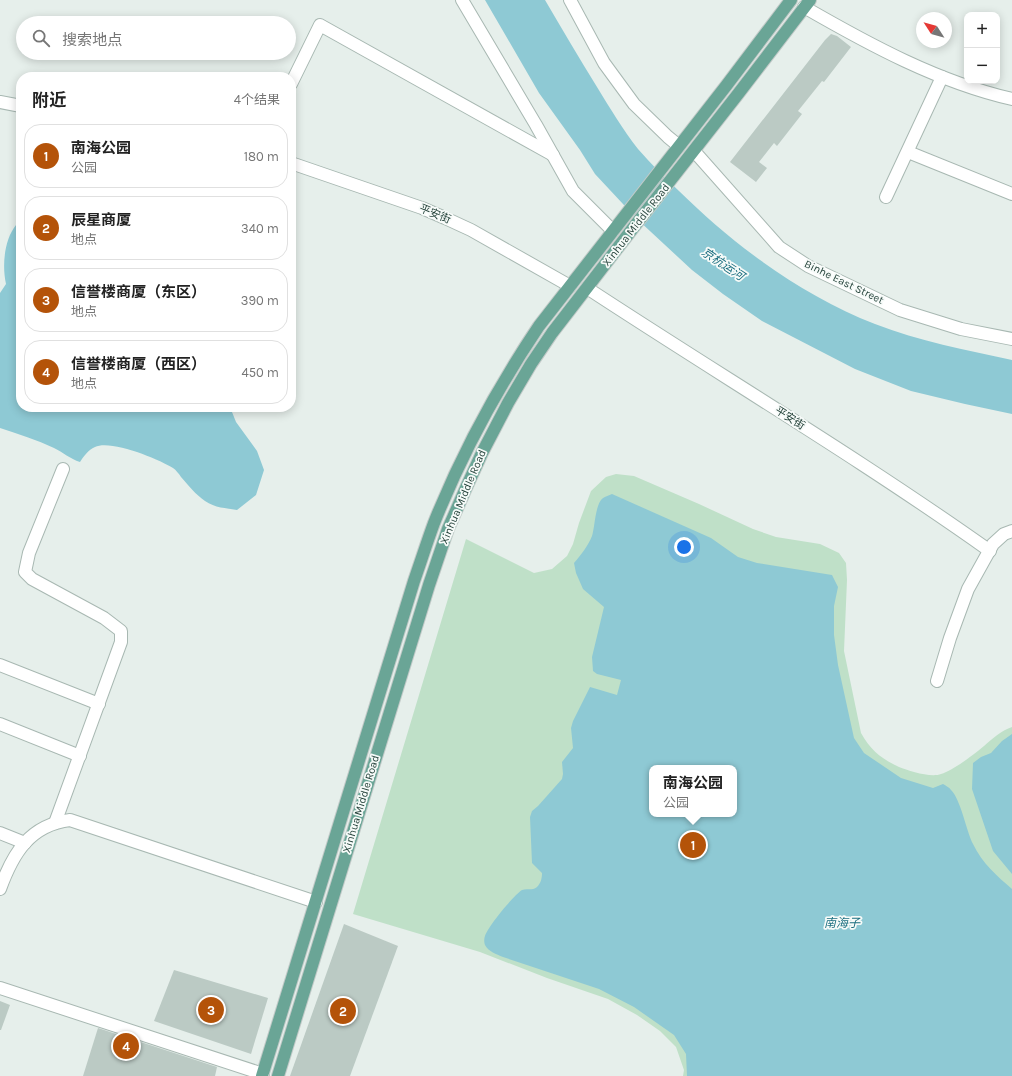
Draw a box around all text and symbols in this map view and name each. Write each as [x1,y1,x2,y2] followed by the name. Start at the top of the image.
[916,12,952,48] north arrow
[964,12,1000,84] map controls
[964,12,1000,48] button: +
[16,16,296,60] search box
[30,27,52,49] icon: search
[62,31,122,49] text: 搜索地点
[964,48,1000,84] button: −
[32,90,66,110] text: 附近
[234,92,280,107] text: 4个结果
[71,139,131,157] text: 南海公园
[44,149,48,164] text: 1
[244,149,279,164] text: 180 m
[71,160,97,175] text: 公园
[600,181,672,269] street label: Xinhua Middle Road
[417,202,453,226] street label: 平安街
[71,211,131,229] text: 辰星商厦
[42,221,50,236] text: 2
[241,221,279,236] text: 340 m
[71,232,97,247] text: 地点
[699,245,748,284] water label: 京杭运河
[802,257,886,307] street label: Binhe East Street
[71,283,206,301] text: 信誉楼商厦（东区）
[42,293,50,308] text: 3
[241,293,279,308] text: 390 m
[71,304,97,319] text: 地点
[71,355,206,373] text: 信誉楼商厦（西区）
[42,365,50,380] text: 4
[241,365,279,380] text: 450 m
[71,376,97,391] text: 地点
[773,404,807,432] street label: 平安街
[437,448,489,546] street label: Xinhua Middle Road
[674,537,694,557] your location
[340,754,382,854] street label: Xinhua Middle Road
[649,765,737,817] popup
[663,774,723,792] text: 南海公园
[663,795,689,810] text: 公园
[680,830,706,860] pin: 1
[824,916,861,930] water label: 南海子
[198,995,224,1025] pin: 3
[330,996,356,1026] pin: 2
[113,1031,139,1061] pin: 4

